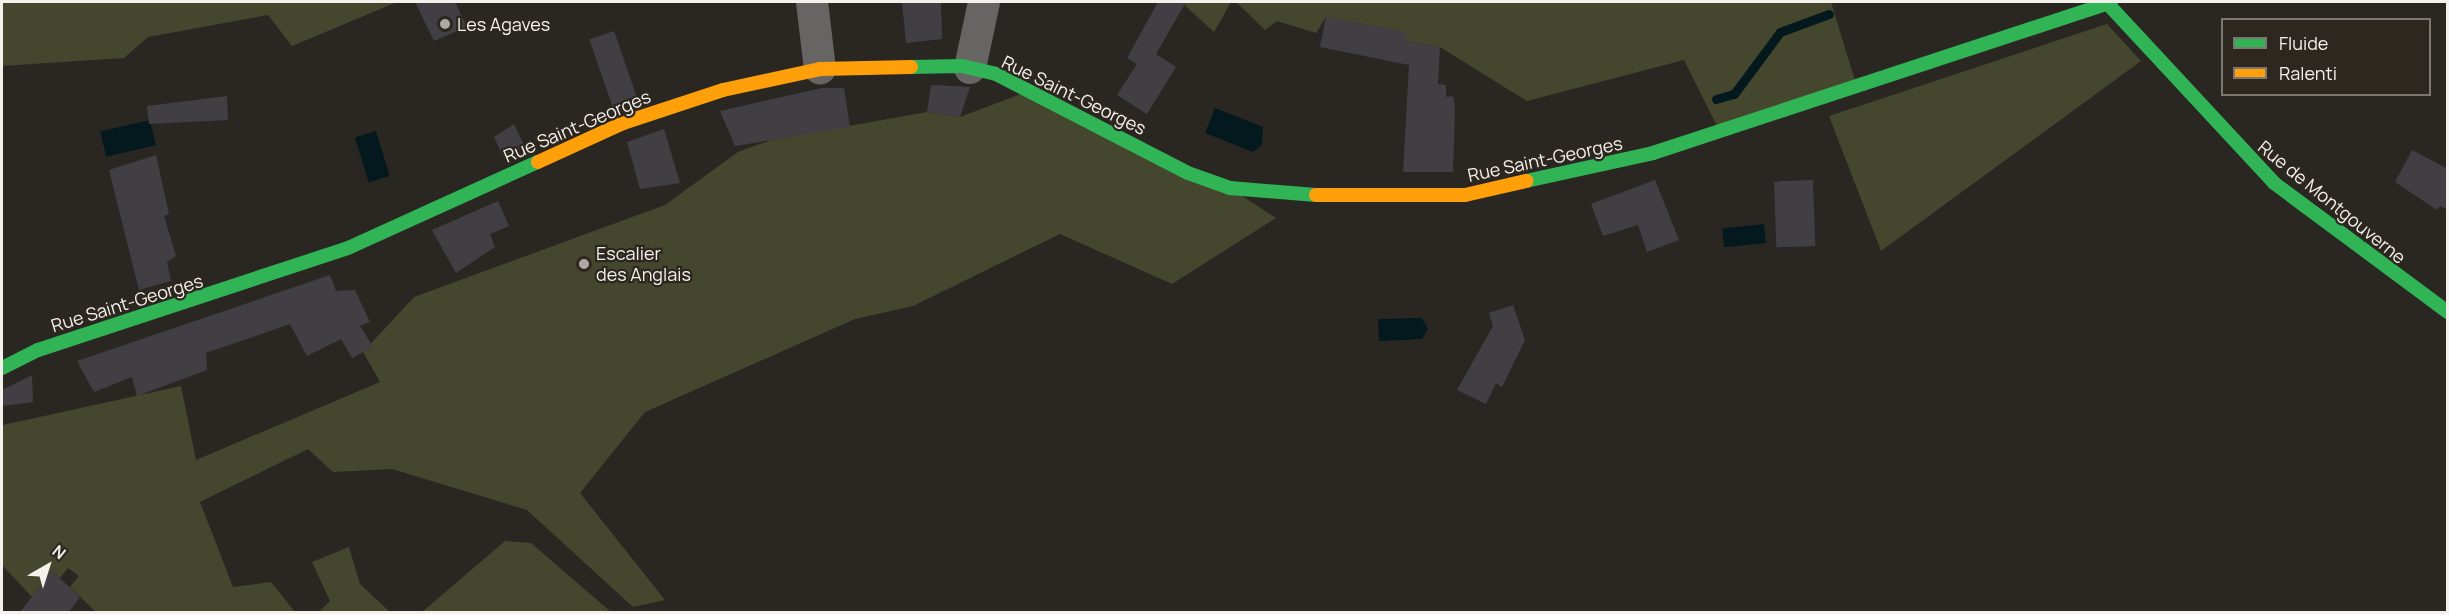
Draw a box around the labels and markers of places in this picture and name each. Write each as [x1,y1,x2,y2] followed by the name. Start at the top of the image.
[457,13,550,35] place label: Les Agaves
[438,17,452,31] marker: Les Agaves
[596,243,691,286] place label: Escalier des Anglais
[577,257,591,271] marker: Escalier des Anglais

